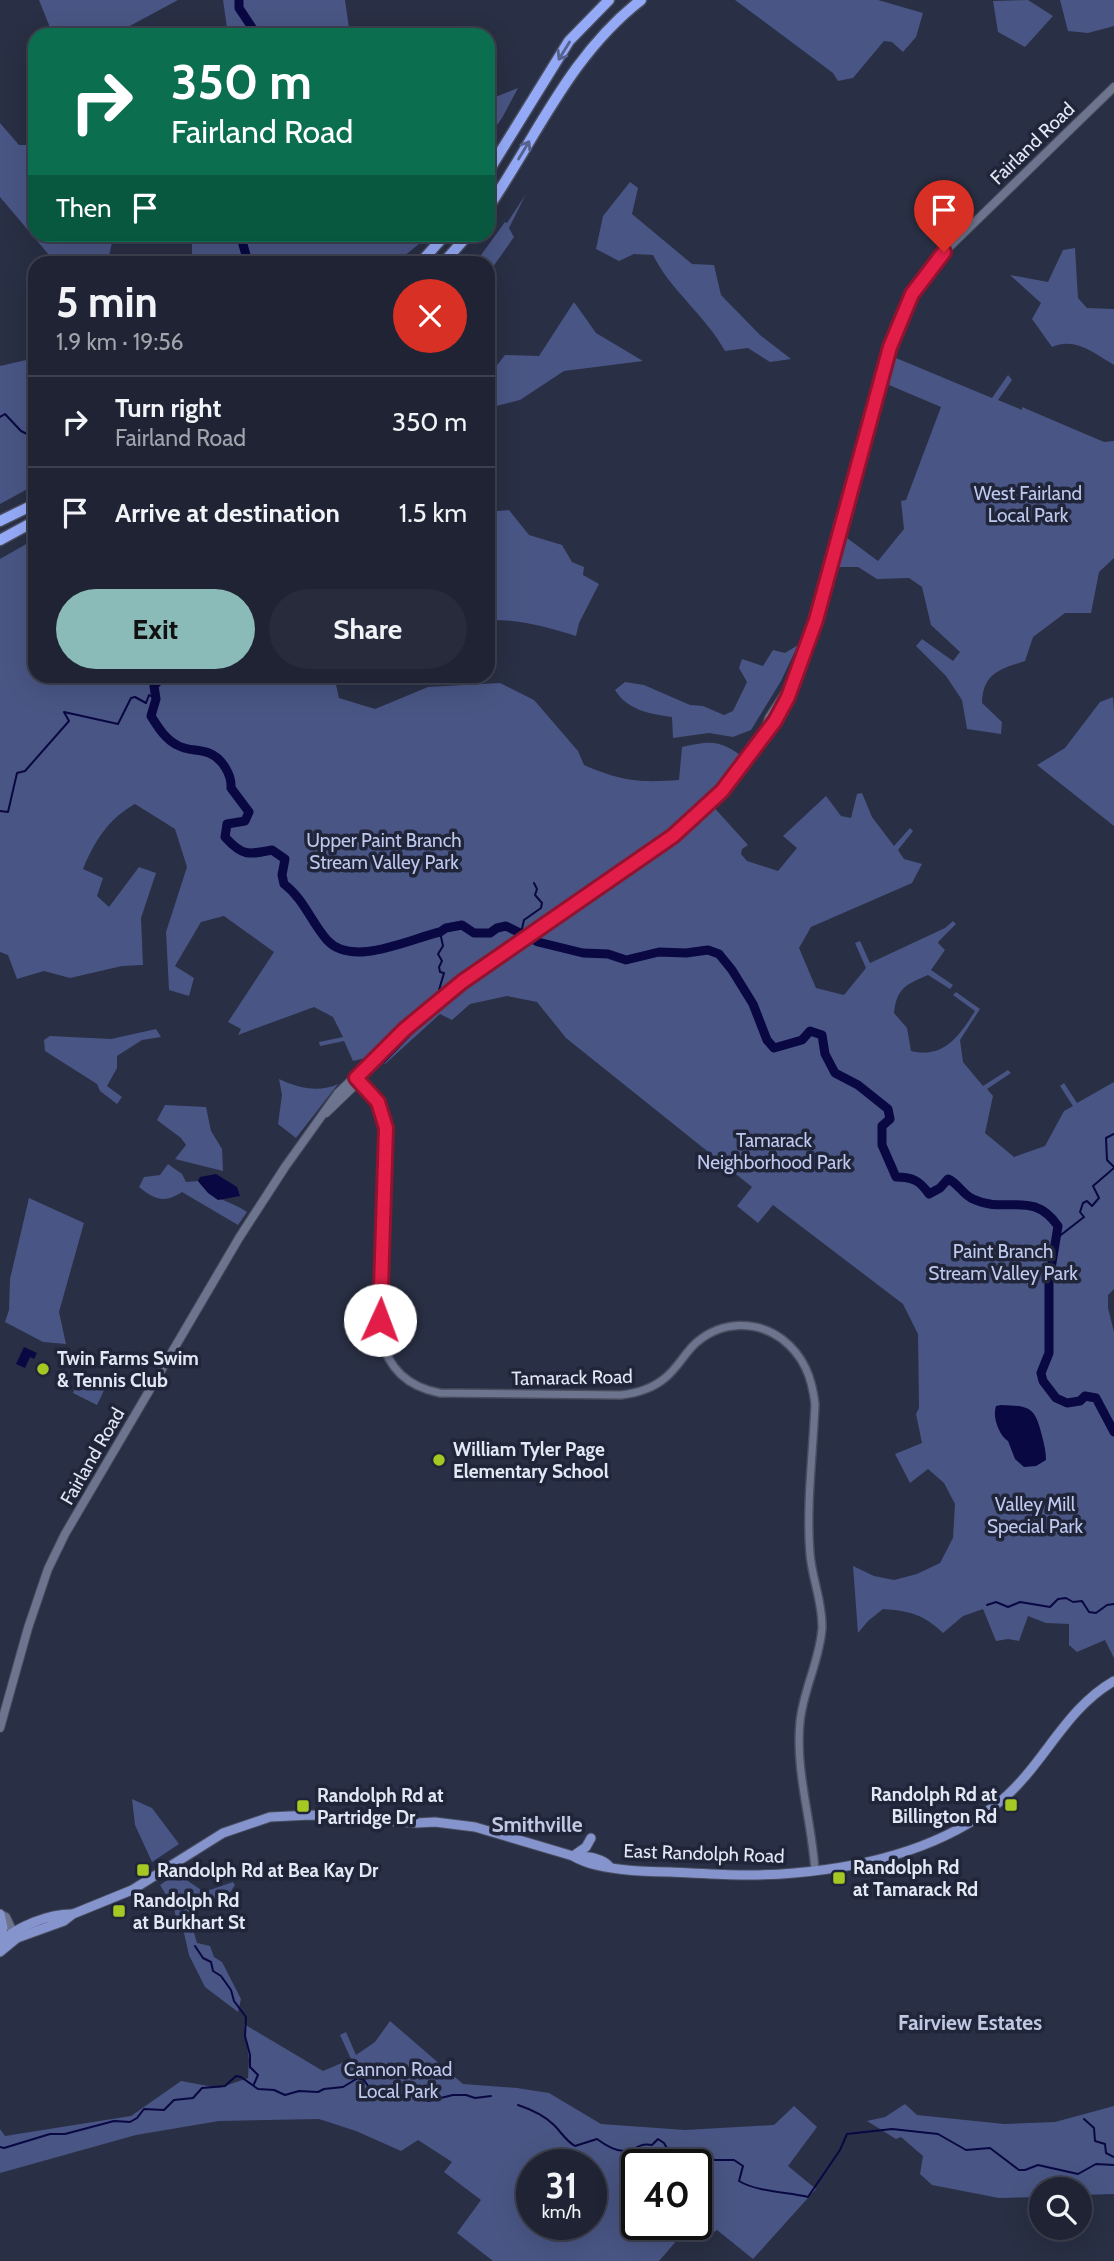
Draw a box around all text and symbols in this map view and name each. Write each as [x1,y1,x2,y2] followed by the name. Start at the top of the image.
[556,40,570,60] one-way arrow
[171,52,312,111] text: 350 m
[56,56,147,147] icon: right
[985,97,1079,189] street label: Fairland Road
[171,112,353,151] text: Fairland Road
[517,140,531,160] one-way arrow
[914,180,974,252] pin
[126,189,164,227] icon: arrive
[925,191,963,229] icon: arrive
[56,192,112,224] text: Then
[56,276,158,328] text: 5 min
[393,279,467,353] button: close
[56,328,184,356] text: 1.9 km · 19:56
[115,392,221,424] text: Turn right
[56,403,94,441] icon: right
[392,406,467,438] text: 350 m
[115,424,246,452] text: Fairland Road
[974,482,1082,527] park label: West Fairland Local Park
[56,494,94,532] icon: arrive
[115,497,340,529] text: Arrive at destination
[399,497,467,529] text: 1.5 km
[56,589,255,669] button: Exit
[269,589,467,669] button: Share
[306,829,462,874] park label: Upper Paint Branch Stream Valley Park
[697,1129,851,1174] park label: Tamarack Neighborhood Park
[928,1240,1078,1285] park label: Paint Branch Stream Valley Park
[343,1283,417,1357] position arrow
[57,1347,199,1392] place label: Twin Farms Swim & Tennis Club
[35,1361,51,1377] marker: Twin Farms Swim & Tennis Club
[511,1365,633,1390] street label: Tamarack Road
[55,1404,129,1509] street label: Fairland Road
[453,1438,609,1483] place label: William Tyler Page Elementary School
[431,1452,447,1468] marker: William Tyler Page Elementary School
[987,1493,1084,1538] park label: Valley Mill Special Park
[870,1783,997,1828] place label: Randolph Rd at Billington Rd
[317,1784,444,1829] place label: Randolph Rd at Partridge Dr
[1003,1797,1019,1813] marker: Randolph Rd at Billington Rd
[295,1798,311,1814] marker: Randolph Rd at Partridge Dr
[491,1812,583,1837] district label: Smithville
[623,1839,785,1868] street label: East Randolph Road
[853,1856,978,1901] place label: Randolph Rd at Tamarack Rd
[157,1859,379,1882] place label: Randolph Rd at Bea Kay Dr
[135,1862,151,1878] marker: Randolph Rd at Bea Kay Dr
[831,1870,847,1886] marker: Randolph Rd at Tamarack Rd
[133,1889,246,1934] place label: Randolph Rd at Burkhart St
[111,1903,127,1919] marker: Randolph Rd at Burkhart St
[898,2010,1042,2035] district label: Fairview Estates
[344,2058,452,2103] park label: Cannon Road Local Park
[621,2149,712,2240] speed limit sign: 40
[546,2164,577,2207] text: 31
[1029,2177,1092,2240] map controls
[1029,2177,1092,2240] button: search
[542,2201,581,2223] text: km/h

